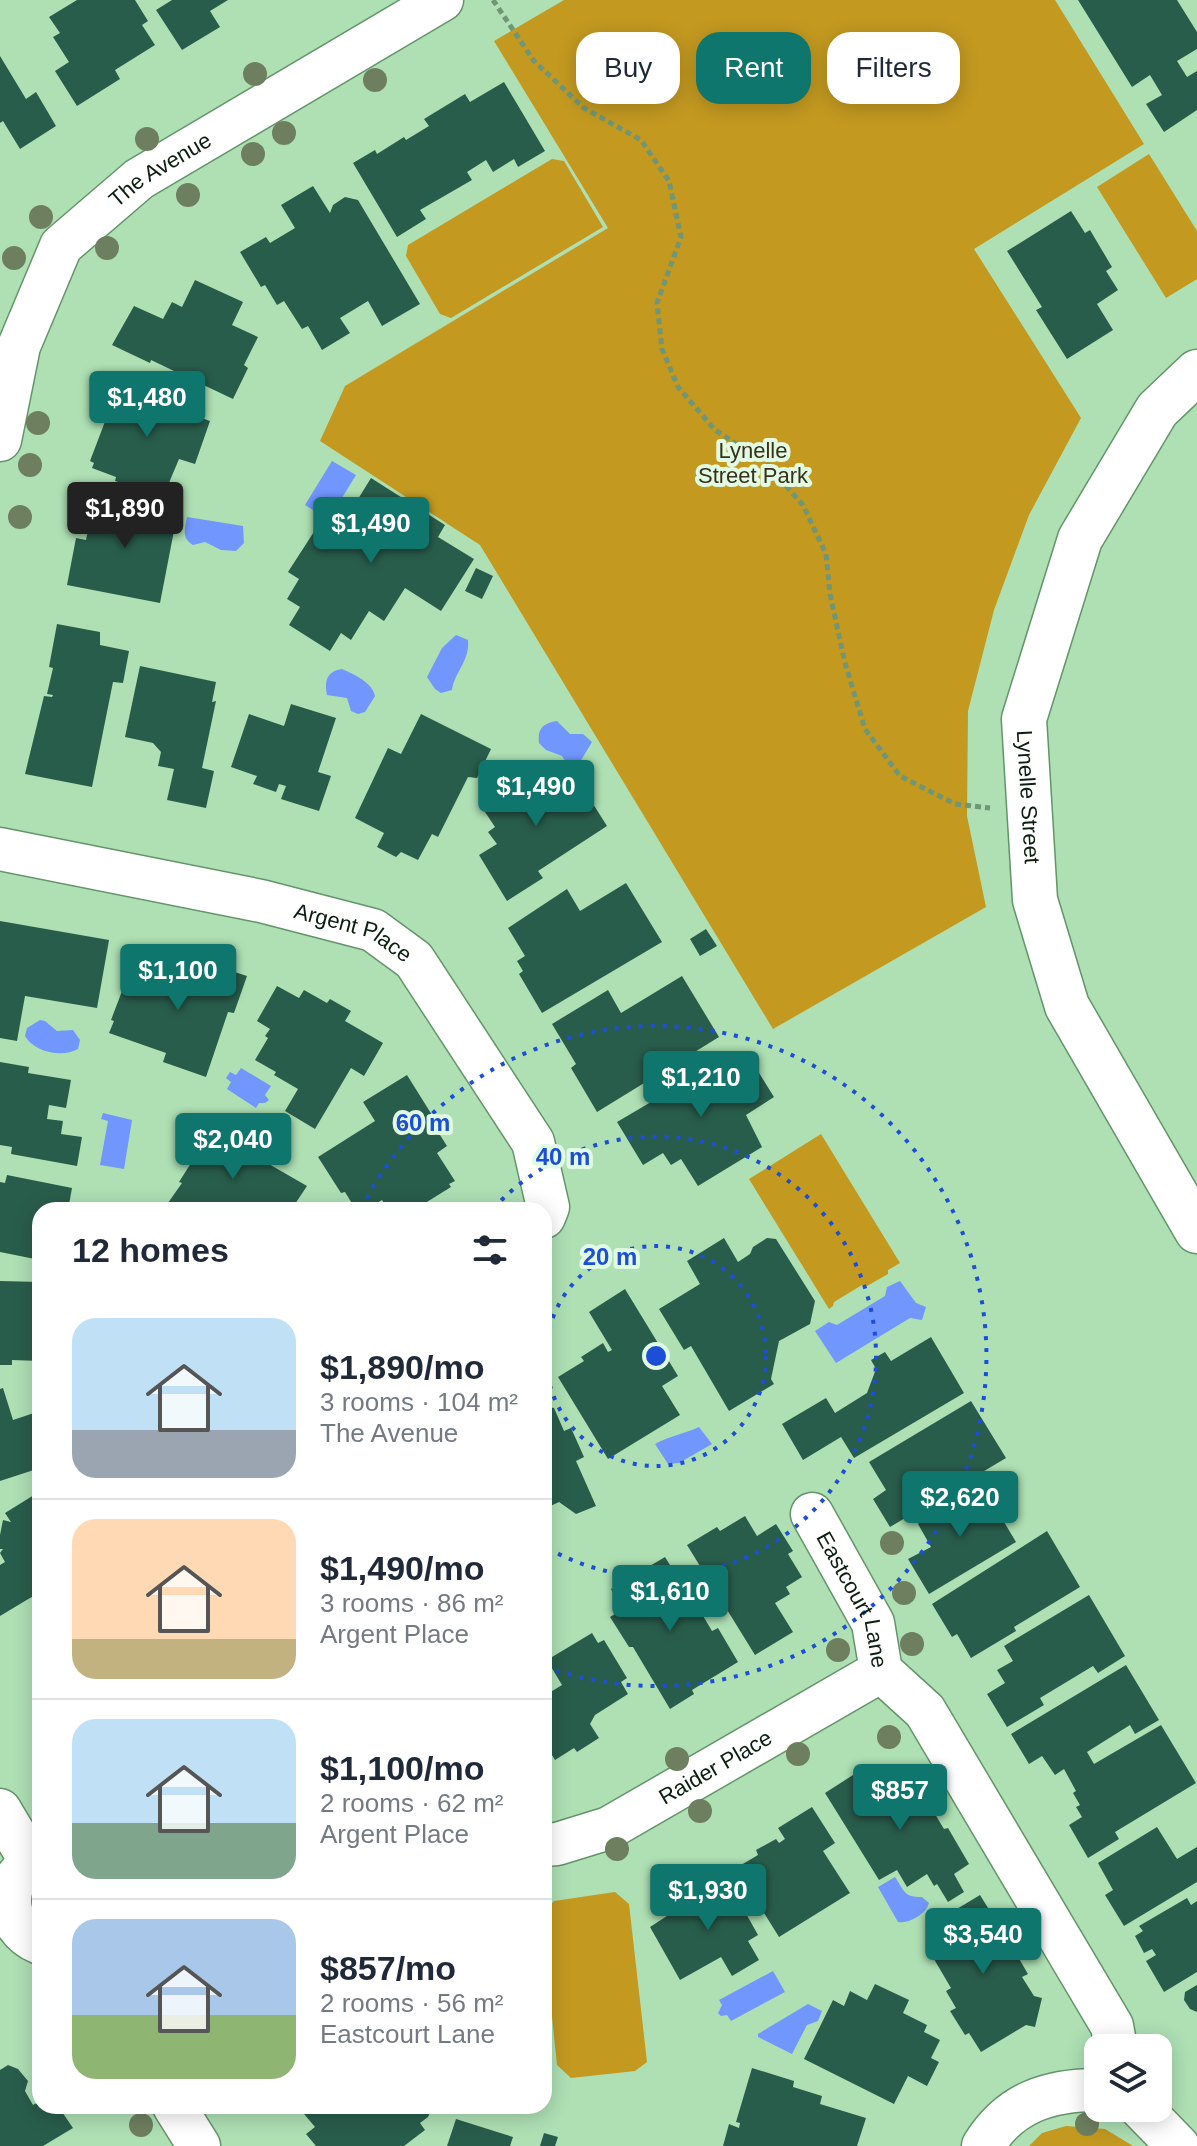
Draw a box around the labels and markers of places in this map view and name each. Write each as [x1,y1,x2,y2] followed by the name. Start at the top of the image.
[82,371,212,439] pin: $1,480
[60,482,190,550] pin: $1,890
[306,497,436,565] pin: $1,490
[471,760,601,828] pin: $1,490
[113,944,243,1012] pin: $1,100
[636,1051,766,1119] pin: $1,210
[168,1113,298,1181] pin: $2,040
[642,1342,670,1370] centre of rings
[895,1471,1025,1539] pin: $2,620
[605,1565,735,1633] pin: $1,610
[853,1764,947,1832] pin: $857
[643,1864,773,1932] pin: $1,930
[918,1908,1048,1976] pin: $3,540

